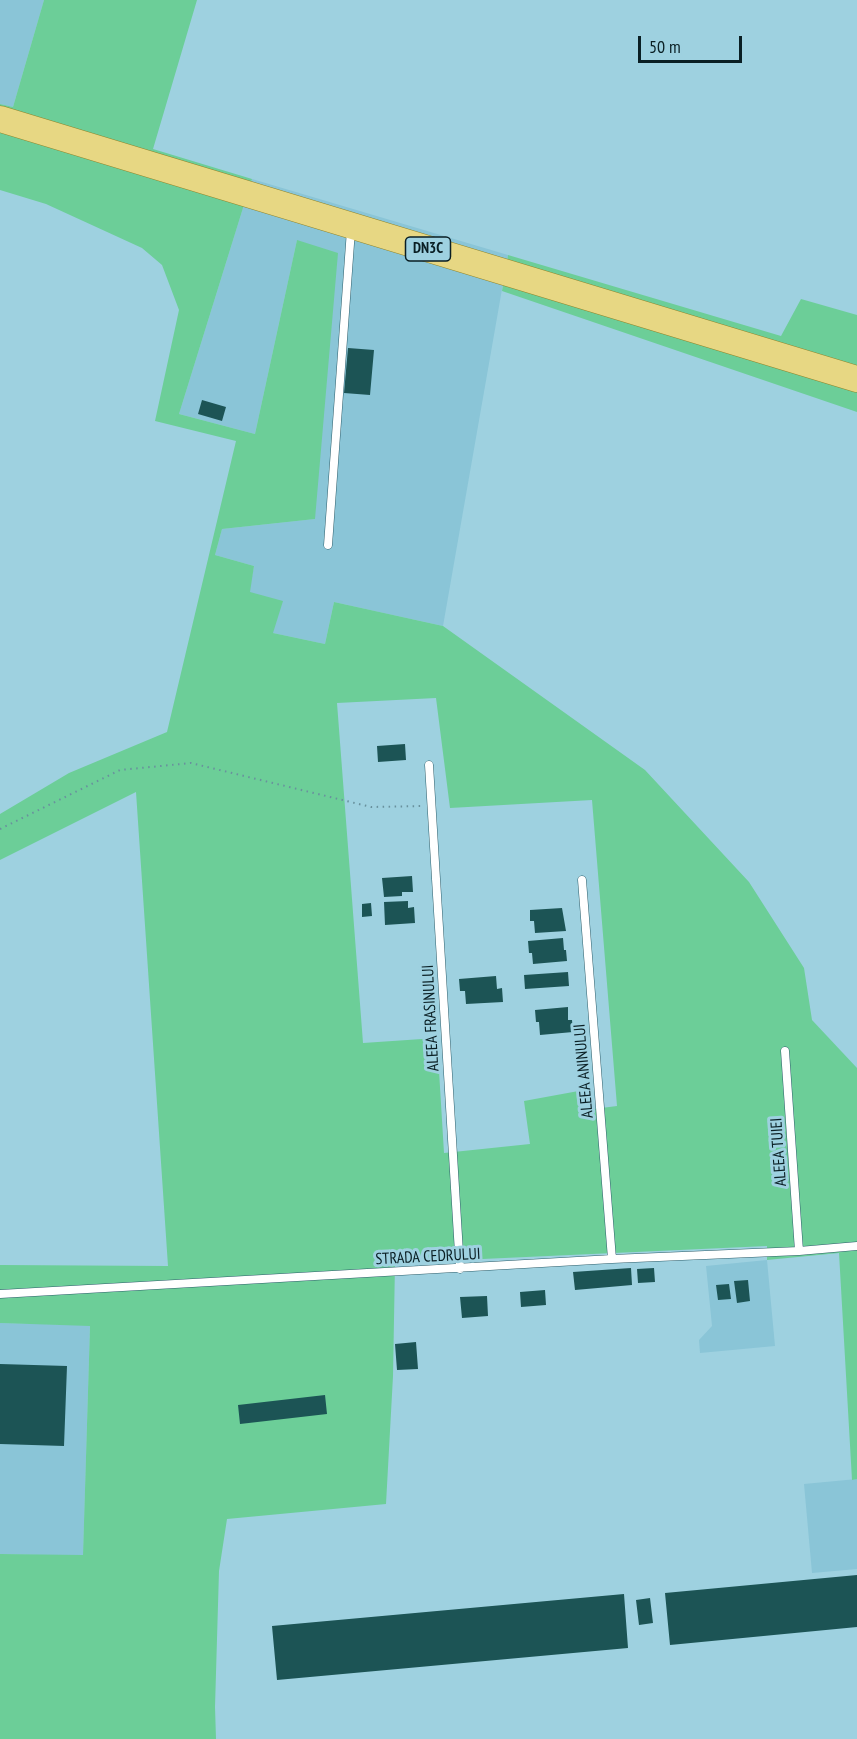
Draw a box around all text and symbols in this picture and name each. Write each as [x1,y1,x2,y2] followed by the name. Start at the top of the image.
[641,24,744,62] scale bar
[649,35,681,58] text: 50 m
[406,237,450,261] road number: DN3C
[419,964,443,1072] street label: ALEEA FRASINULUI
[570,1023,598,1119] street label: ALEEA ANINULUI
[767,1117,791,1187] street label: ALEEA TUIEI
[375,1245,481,1269] street label: STRADA CEDRULUI

